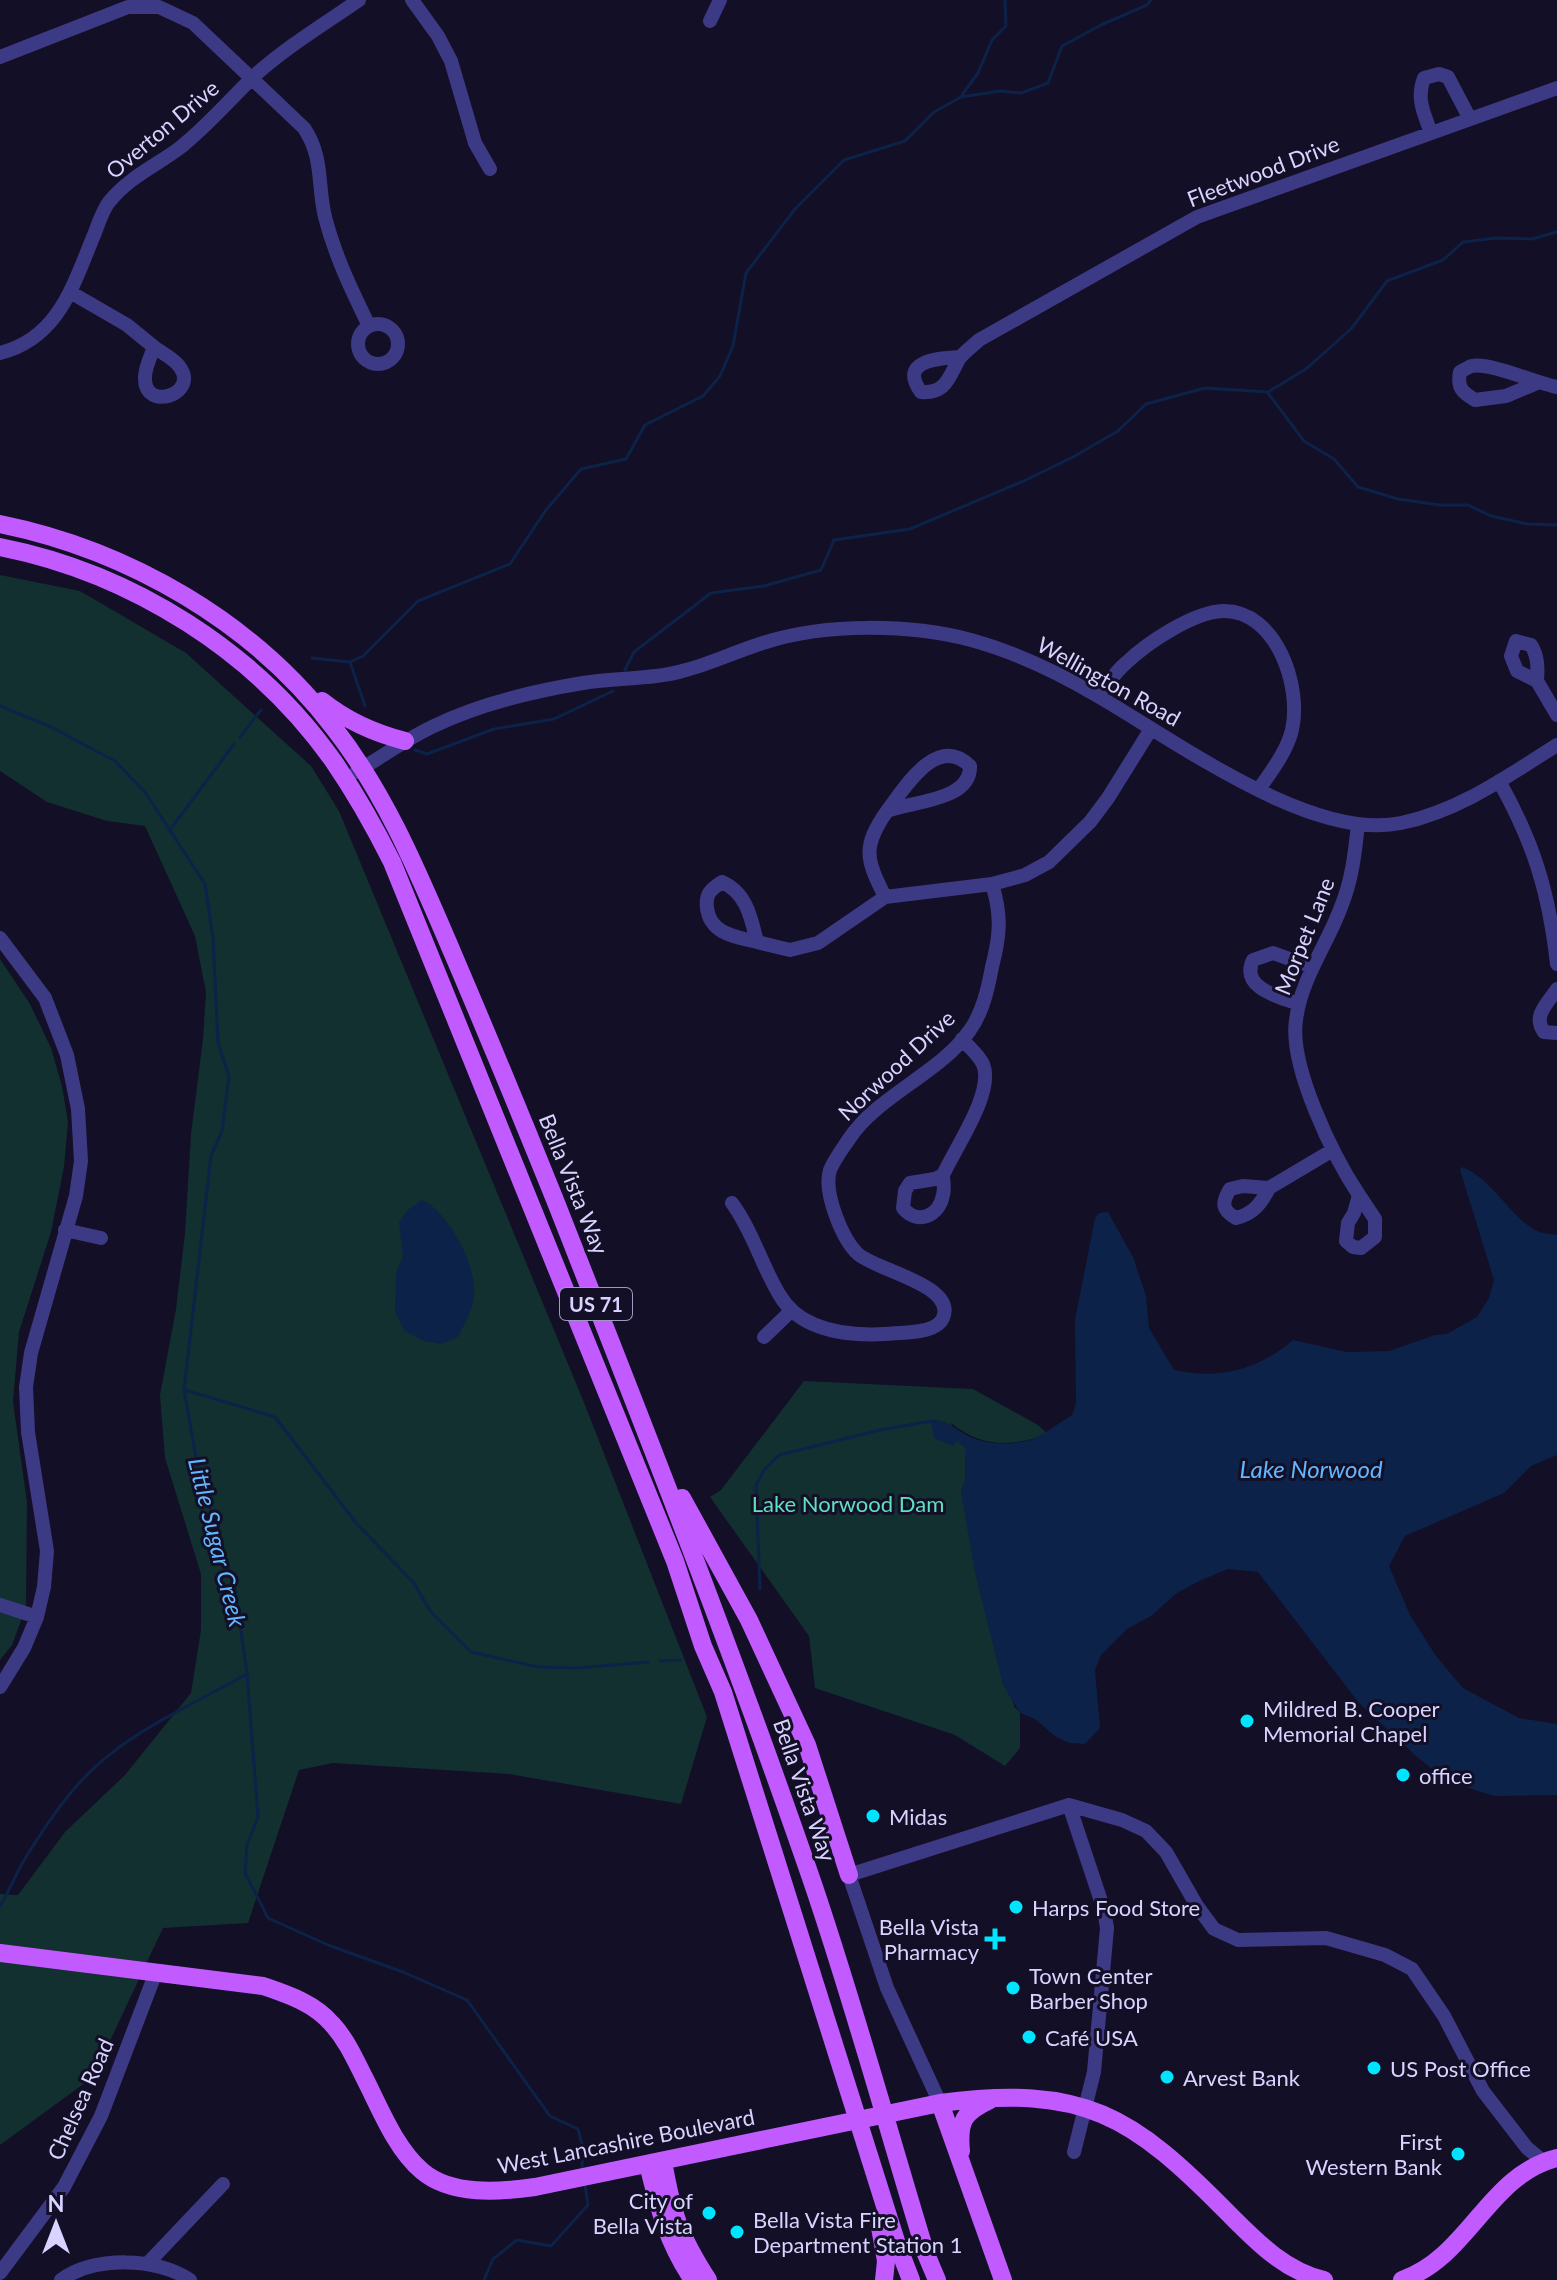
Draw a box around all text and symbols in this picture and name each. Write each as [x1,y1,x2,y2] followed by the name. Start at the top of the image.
[100,74,224,184] street label: Overton Drive
[1183,130,1343,212] street label: Fleetwood Drive
[1033,631,1185,731] street label: Wellington Road
[1268,873,1340,999] street label: Morpet Lane
[832,1004,960,1126] street label: Norwood Drive
[534,1110,615,1259] street label: Bella Vista Way
[560,1288,632,1320] road number: US 71
[183,1454,253,1630] water label: Little Sugar Creek
[1239,1454,1383,1483] water label: Lake Norwood
[752,1490,944,1517] park label: Lake Norwood Dam
[1263,1695,1440,1747] place label: Mildred B. Cooper Memorial Chapel
[1238,1712,1256,1730] marker: Mildred B. Cooper Memorial Chapel
[768,1715,842,1866] street label: Bella Vista Way
[1419,1762,1473,1789] place label: office
[1394,1766,1412,1784] marker: office
[889,1803,947,1830] place label: Midas
[864,1807,882,1825] marker: Midas
[1032,1894,1200,1921] place label: Harps Food Store
[1007,1898,1025,1916] marker: Harps Food Store
[879,1913,980,1965] place label: Bella Vista Pharmacy
[986,1930,1004,1948] marker: Bella Vista Pharmacy
[1029,1962,1152,2014] place label: Town Center Barber Shop
[1004,1979,1022,1997] marker: Town Center Barber Shop
[1045,2024,1138,2051] place label: Café USA
[1020,2028,1038,2046] marker: Café USA
[41,2034,119,2164] street label: Chelsea Road
[1390,2055,1531,2082] place label: US Post Office
[1365,2059,1383,2077] marker: US Post Office
[1183,2064,1301,2091] place label: Arvest Bank
[1158,2068,1176,2086] marker: Arvest Bank
[495,2103,757,2179] street label: West Lancashire Boulevard
[1306,2128,1443,2180] place label: First Western Bank
[1449,2145,1467,2163] marker: First Western Bank
[16,2184,96,2264] north arrow
[593,2187,693,2239] place label: City of Bella Vista
[48,2190,64,2217] text: N
[700,2204,718,2222] marker: City of Bella Vista
[753,2206,963,2258] place label: Bella Vista Fire Department Station 1
[728,2223,746,2241] marker: Bella Vista Fire Department Station 1

